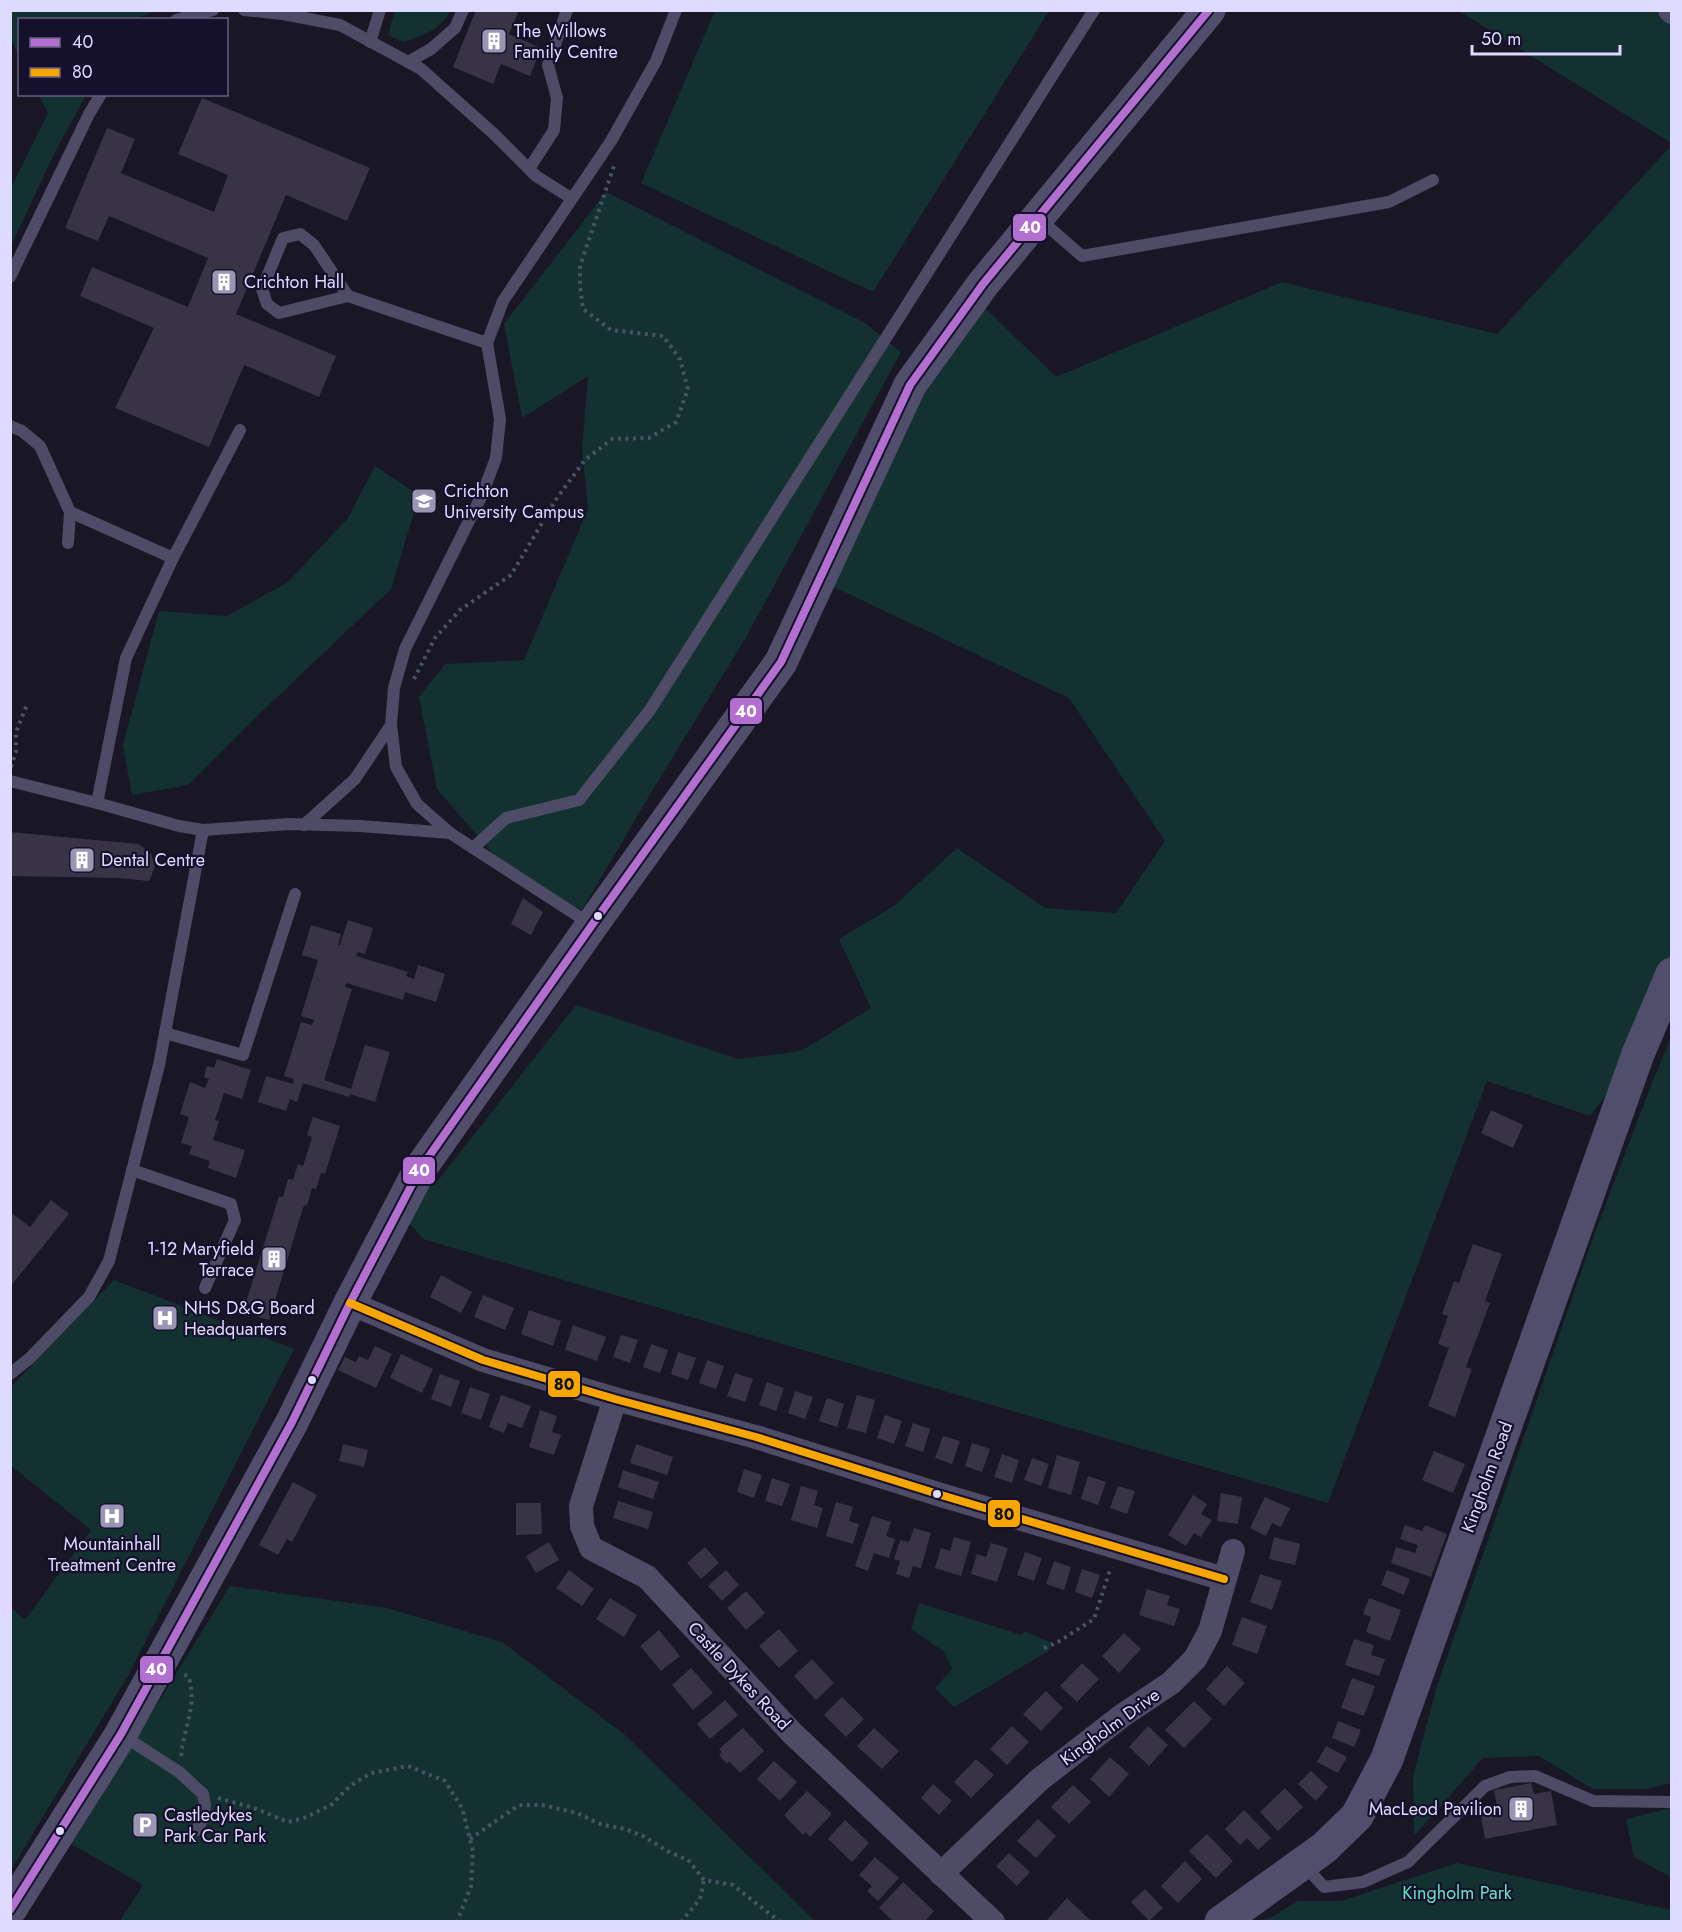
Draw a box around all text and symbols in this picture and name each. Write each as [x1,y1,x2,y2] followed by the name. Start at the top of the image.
[18,18,228,96] legend
[514,18,618,65] place label: The Willows Family Centre
[1472,18,1620,56] scale bar
[479,26,509,56] building icon: The Willows Family Centre
[1481,26,1521,52] text: 50 m
[72,29,93,55] text: 40
[72,59,93,85] text: 80
[1012,213,1047,242] line badge: 40
[1019,216,1041,239] text: 40
[209,267,239,297] building icon: Crichton Hall
[244,269,344,295] place label: Crichton Hall
[444,478,584,525] place label: Crichton University Campus
[409,486,439,516] school or university icon: Crichton University Campus
[729,697,763,725] line badge: 40
[735,700,757,723] text: 40
[67,845,97,875] building icon: Dental Centre
[101,847,205,873] place label: Dental Centre
[592,910,604,922] unlabelled marker
[402,1156,436,1185] line badge: 40
[408,1159,430,1182] text: 40
[147,1236,254,1283] place label: 1-12 Maryfield Terrace
[259,1244,289,1274] building icon: 1-12 Maryfield Terrace
[184,1295,315,1342] place label: NHS D&G Board Headquarters
[150,1303,180,1333] hospital icon: NHS D&G Board Headquarters
[547,1370,581,1398] line badge: 80
[554,1373,574,1396] text: 80
[306,1374,318,1386] unlabelled marker
[1455,1418,1519,1536] street label: Kingholm Road
[931,1488,943,1500] unlabelled marker
[987,1499,1021,1528] line badge: 80
[97,1501,127,1531] hospital icon: Mountainhall Treatment Centre
[994,1503,1014,1526] text: 80
[48,1531,176,1578] place label: Mountainhall Treatment Centre
[682,1616,796,1736] street label: Castle Dykes Road
[139,1655,174,1684] line badge: 40
[145,1658,167,1681] text: 40
[1055,1682,1165,1772] street label: Kingholm Drive
[1506,1794,1536,1824] building icon: MacLeod Pavilion
[1369,1796,1502,1822] place label: MacLeod Pavilion
[164,1802,266,1849] place label: Castledykes Park Car Park
[130,1810,160,1840] parking icon: Castledykes Park Car Park
[54,1825,66,1837] unlabelled marker
[1402,1880,1512,1906] park label: Kingholm Park

